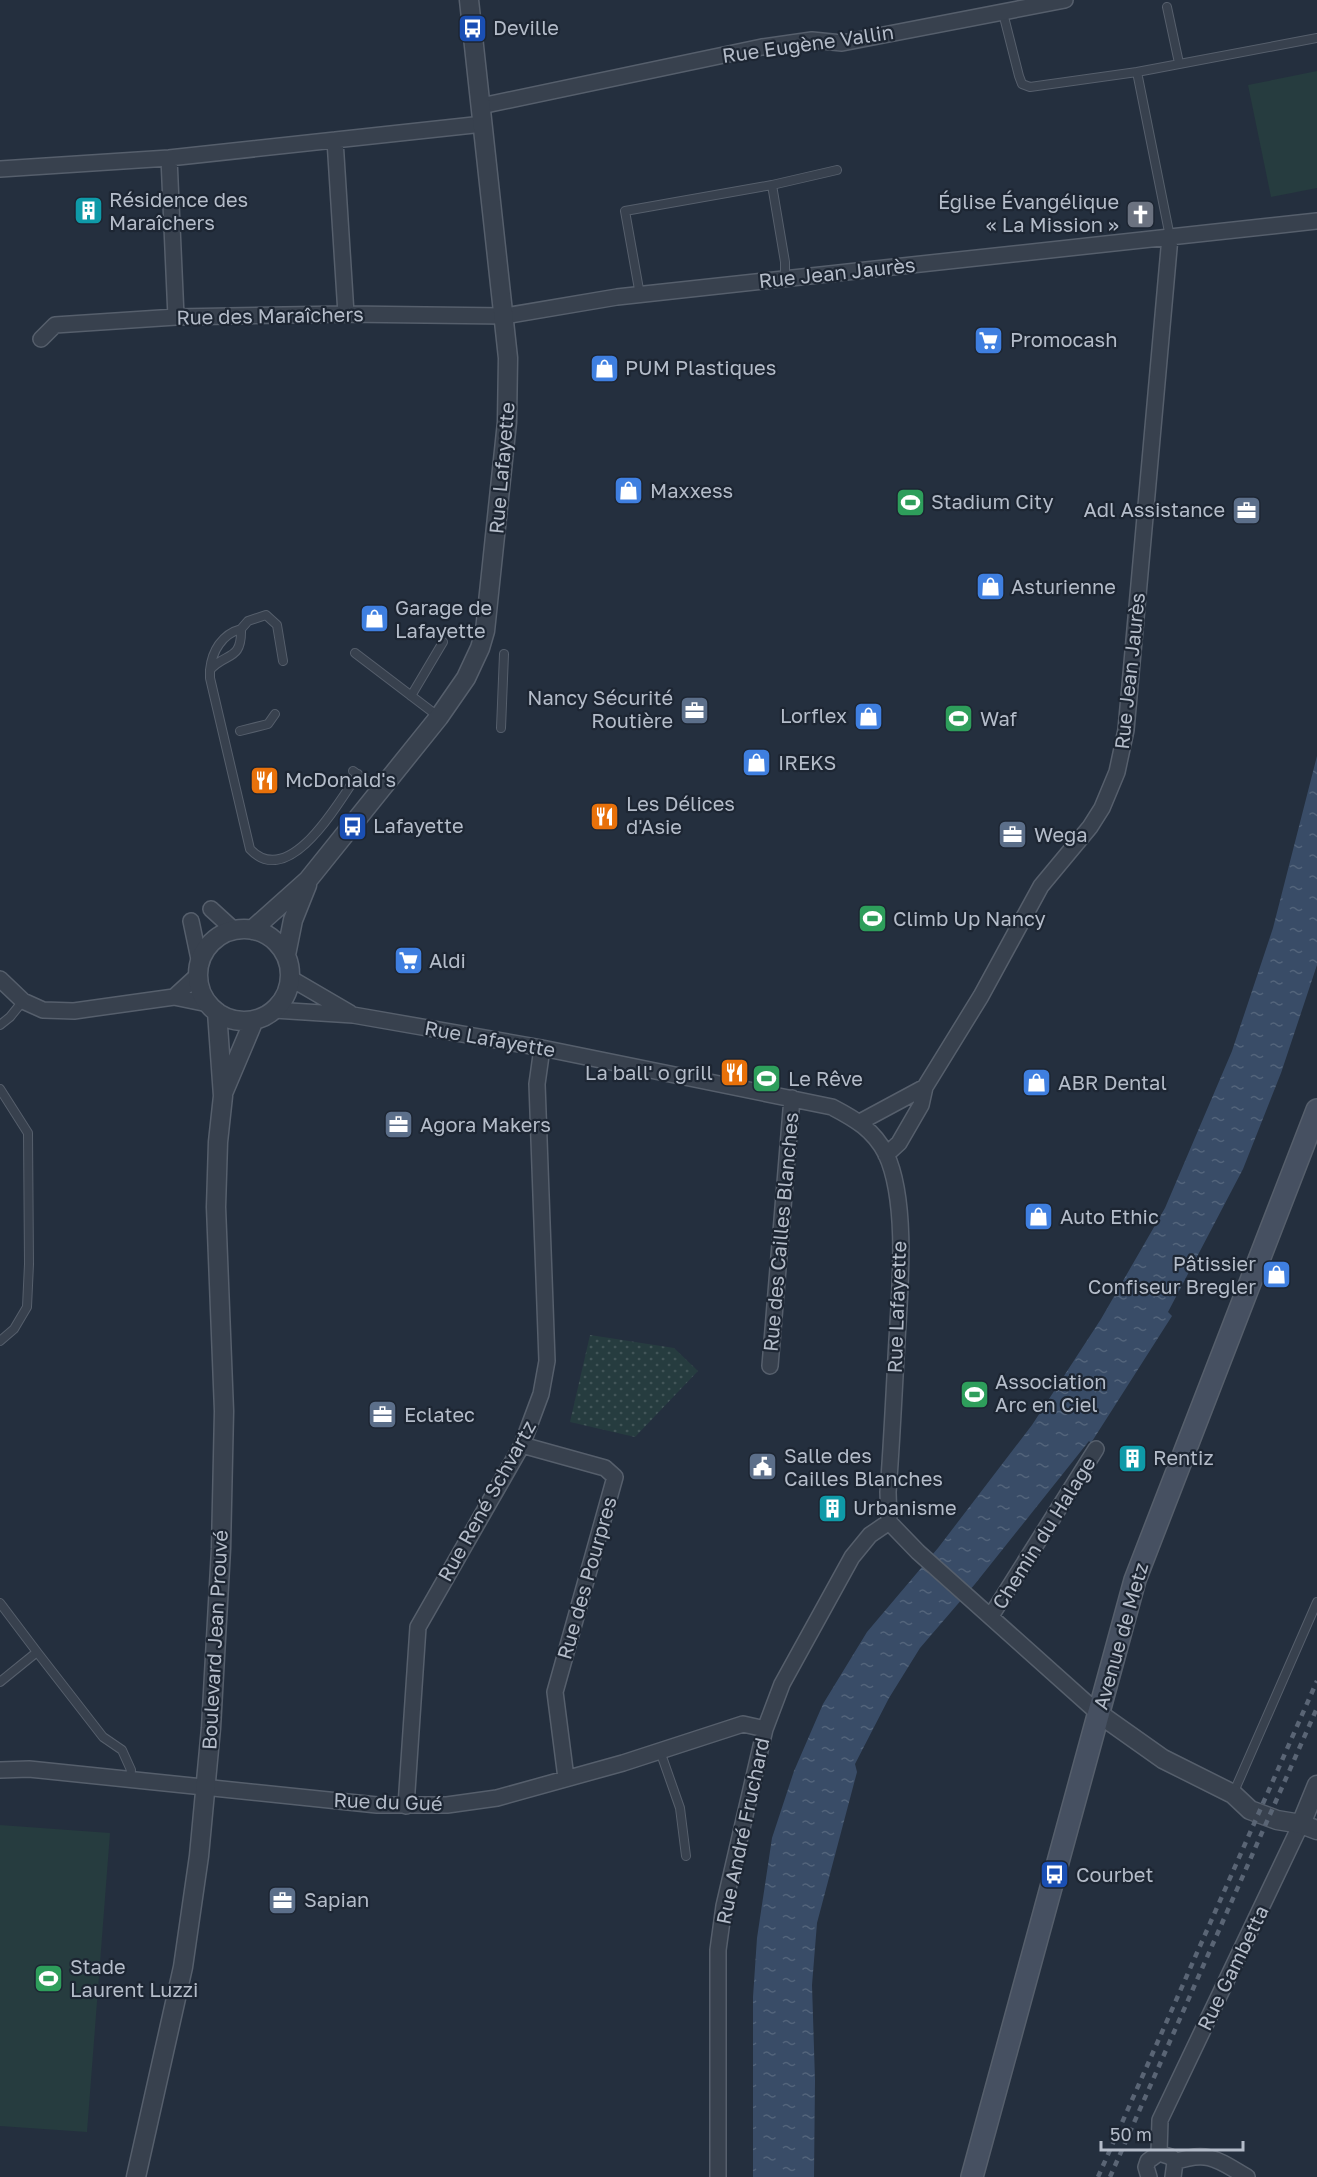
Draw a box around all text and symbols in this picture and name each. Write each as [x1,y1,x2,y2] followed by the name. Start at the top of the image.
[456,12,488,44] bus stop icon: Deville
[493,15,559,39] place label: Deville
[721,19,895,67] street label: Rue Eugène Vallin
[109,187,248,234] place label: Résidence des Maraîchers
[938,189,1119,236] place label: Église Évangélique « La Mission »
[72,195,104,227] building icon: Résidence des Maraîchers
[1124,198,1156,230] church icon: Église Évangélique « La Mission »
[757,252,916,292] street label: Rue Jean Jaurès
[176,301,364,329] street label: Rue des Maraîchers
[973,324,1005,356] supermarket icon: Promocash
[1010,327,1118,351] place label: Promocash
[588,352,620,384] shop icon: PUM Plastiques
[625,355,776,379] place label: PUM Plastiques
[483,401,519,535] street label: Rue Lafayette
[613,475,645,507] shop icon: Maxxess
[650,478,733,502] place label: Maxxess
[894,486,926,518] sports icon: Stadium City
[931,489,1054,513] place label: Stadium City
[1230,494,1262,526] office icon: Adl Assistance
[1084,497,1225,521] place label: Adl Assistance
[974,571,1006,603] shop icon: Asturienne
[1011,574,1116,598] place label: Asturienne
[1109,591,1149,750] street label: Rue Jean Jaurès
[395,595,492,642] place label: Garage de Lafayette
[358,603,390,635] shop icon: Garage de Lafayette
[527,685,673,732] place label: Nancy Sécurité Routière
[678,694,710,726] office icon: Nancy Sécurité Routière
[852,700,884,732] shop icon: Lorflex
[780,703,847,727] place label: Lorflex
[943,703,975,735] sports icon: Waf
[980,706,1017,730] place label: Waf
[741,747,773,779] shop icon: IREKS
[778,750,836,774] place label: IREKS
[248,764,280,796] restaurant icon: McDonald's
[285,767,396,791] place label: McDonald's
[626,791,735,838] place label: Les Délices d'Asie
[589,800,621,832] restaurant icon: Les Délices d'Asie
[336,810,368,842] bus stop icon: Lafayette
[373,813,464,837] place label: Lafayette
[997,819,1029,851] office icon: Wega
[1034,822,1088,846] place label: Wega
[856,903,888,935] sports icon: Climb Up Nancy
[893,906,1046,930] place label: Climb Up Nancy
[392,945,424,977] supermarket icon: Aldi
[429,948,466,972] place label: Aldi
[423,1015,557,1061] street label: Rue Lafayette
[718,1057,750,1089] restaurant icon: La ball' o grill
[585,1060,713,1084] place label: La ball' o grill
[751,1063,783,1095] sports icon: Le Rêve
[788,1066,863,1090] place label: Le Rêve
[1021,1067,1053,1099] shop icon: ABR Dental
[1058,1070,1167,1094] place label: ABR Dental
[383,1109,415,1141] office icon: Agora Makers
[758,1111,802,1353] street label: Rue des Cailles Blanches
[420,1112,551,1136] place label: Agora Makers
[1023,1201,1055,1233] shop icon: Auto Ethic
[1060,1204,1159,1228] place label: Auto Ethic
[882,1240,910,1374] street label: Rue Lafayette
[1088,1251,1256,1298] place label: Pâtissier Confiseur Bregler
[1261,1259,1293,1291] shop icon: Pâtissier Confiseur Bregler
[995,1369,1107,1416] place label: Association Arc en Ciel
[958,1378,990,1410] sports icon: Association Arc en Ciel
[367,1399,399,1431] office icon: Eclatec
[404,1402,475,1426] place label: Eclatec
[432,1416,540,1585] street label: Rue René Schvartz
[1116,1442,1148,1474] building icon: Rentiz
[784,1443,943,1490] place label: Salle des Cailles Blanches
[1153,1445,1214,1469] place label: Rentiz
[747,1451,779,1483] public building icon: Salle des Cailles Blanches
[987,1452,1100,1613] street label: Chemin du Halage
[816,1492,848,1524] building icon: Urbanisme
[551,1494,621,1662] street label: Rue des Pourpres
[853,1495,957,1519] place label: Urbanisme
[196,1529,232,1751] street label: Boulevard Jean Prouvé
[1088,1559,1153,1712] street label: Avenue de Metz
[710,1735,774,1926] street label: Rue André Fruchard
[333,1787,443,1815] street label: Rue du Gué
[1039,1859,1071,1891] bus stop icon: Courbet
[1076,1862,1153,1886] place label: Courbet
[267,1884,299,1916] office icon: Sapian
[304,1887,369,1911] place label: Sapian
[1192,1901,1273,2034] street label: Rue Gambetta
[70,1954,198,2001] place label: Stade Laurent Luzzi
[33,1963,65,1995] sports icon: Stade Laurent Luzzi
[1101,2114,1244,2152] scale bar
[1110,2123,1152,2145] text: 50 m

